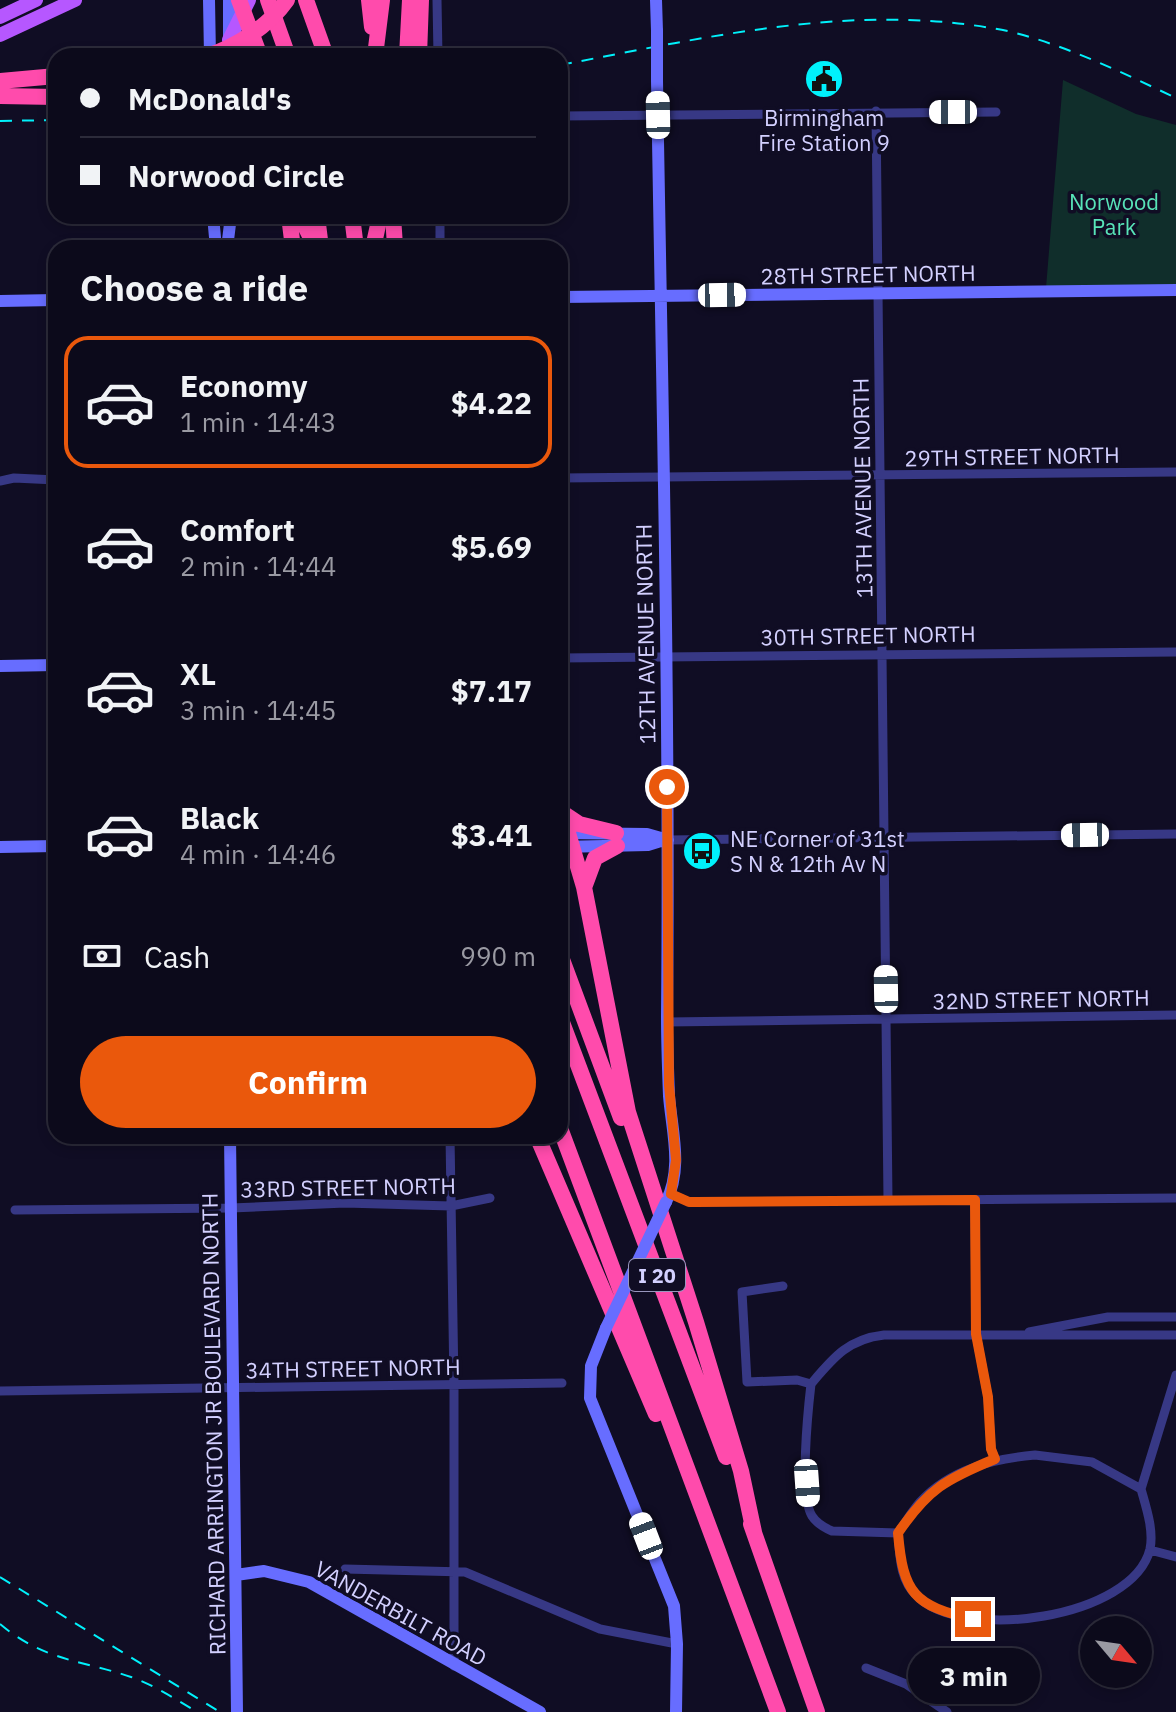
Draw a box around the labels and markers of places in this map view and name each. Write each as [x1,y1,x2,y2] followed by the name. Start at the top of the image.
[803,58,845,100] public building icon: Birmingham Fire Station 9
[758,103,890,157] place label: Birmingham Fire Station 9
[730,824,905,878] place label: NE Corner of 31st S N & 12th Av N
[681,830,723,872] bus stop icon: NE Corner of 31st S N & 12th Av N

